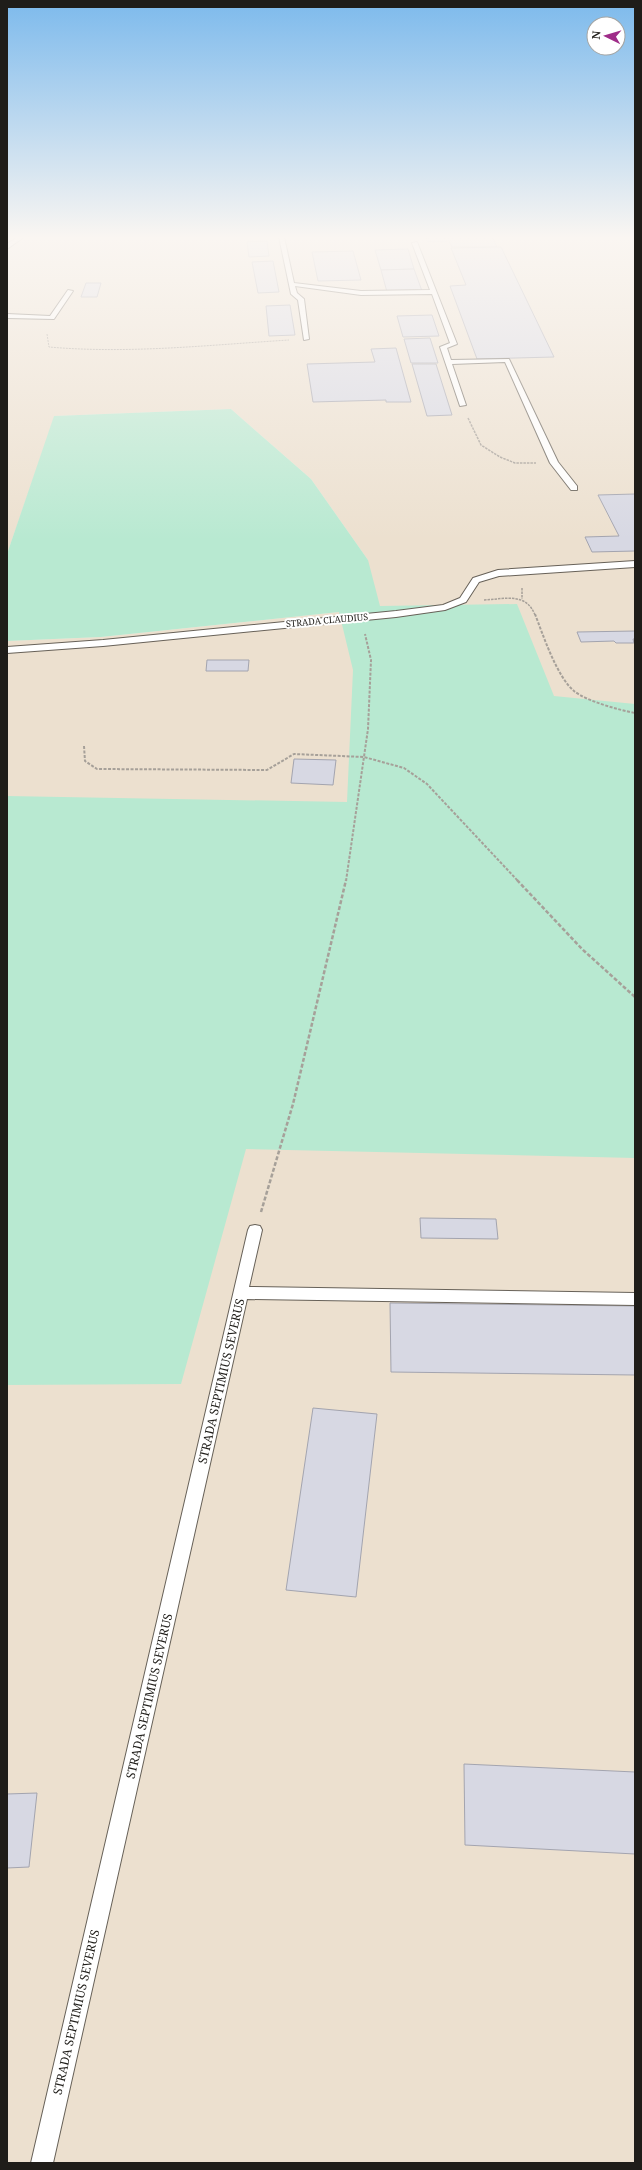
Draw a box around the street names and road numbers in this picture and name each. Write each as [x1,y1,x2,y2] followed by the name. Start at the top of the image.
[285,610,369,630] street label: STRADA CLAUDIUS
[194,1297,248,1465] street label: STRADA SEPTIMIUS SEVERUS
[122,1612,176,1780] street label: STRADA SEPTIMIUS SEVERUS
[49,1928,103,2096] street label: STRADA SEPTIMIUS SEVERUS

